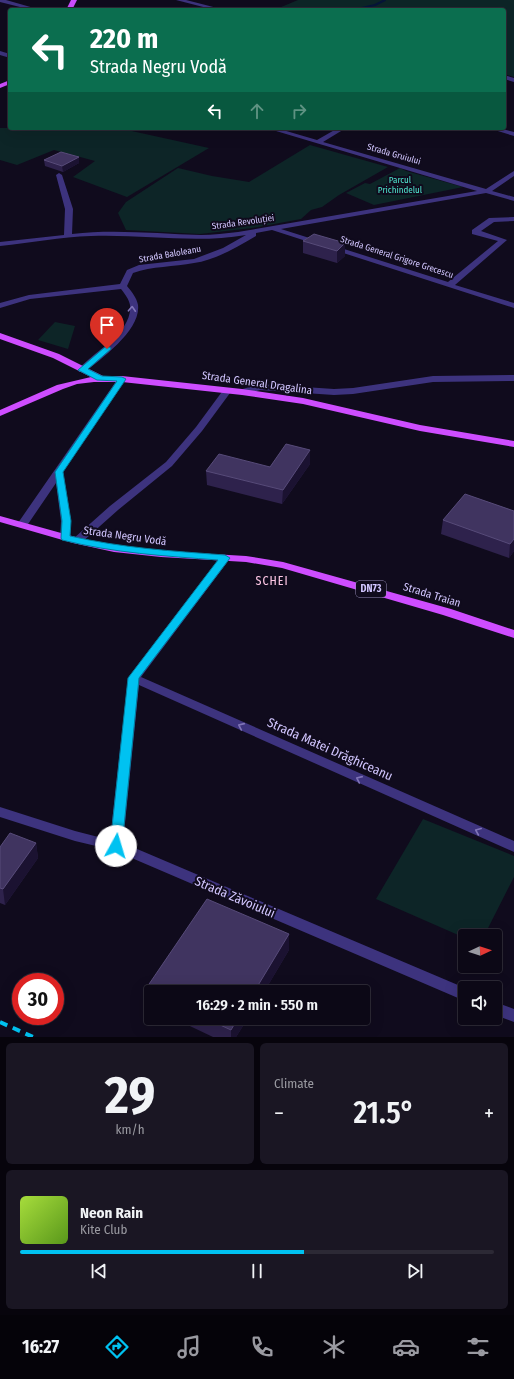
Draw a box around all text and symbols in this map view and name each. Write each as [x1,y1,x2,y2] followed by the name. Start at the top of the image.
[90,22,158,55] text: 220 m
[24,24,76,76] icon: left
[90,56,227,78] text: Strada Negru Vodă
[204,100,226,122] icon: left
[246,100,268,122] icon: ahead
[288,100,310,122] icon: right
[366,142,422,166] street label: Strada Gruiului
[378,175,423,195] park label: Parcul Prichindelul
[211,213,275,232] street label: Strada Revoluției
[339,234,455,280] street label: Strada General Grigore Grecescu
[138,244,202,264] street label: Strada Baloleanu
[128,306,137,313] one-way arrow
[90,308,124,349] pin
[96,314,118,336] icon: arrive
[201,369,313,397] street label: Strada General Dragalina
[83,524,167,548] street label: Strada Negru Vodă
[255,574,289,588] district label: SCHEI
[402,580,462,610] street label: Strada Traian
[356,581,386,597] road number: DN73
[265,715,395,783] street label: Strada Matei Drăghiceanu
[237,722,244,730] one-way arrow
[356,776,364,784] one-way arrow
[95,825,137,867] position arrow
[475,828,483,836] one-way arrow
[193,873,277,921] street label: Strada Zăvoiului
[458,929,502,973] north arrow
[458,929,502,1025] map controls
[12,973,64,1025] speed limit sign: 30
[458,981,502,1025] button: sound
[196,996,318,1014] text: 16:29 · 2 min · 550 m
[105,1064,155,1127] text: 29
[274,1076,314,1091] text: Climate
[353,1095,414,1131] text: 21.5°
[274,1100,284,1127] text: −
[484,1100,494,1127] text: +
[116,1122,145,1137] text: km/h
[80,1204,143,1222] text: Neon Rain
[80,1222,127,1237] text: Kite Club
[88,1260,110,1282] icon: previous
[246,1260,268,1282] icon: pause
[404,1260,426,1282] icon: next
[103,1333,131,1361] icon: directions
[175,1333,203,1361] icon: music
[248,1333,276,1361] icon: phone
[320,1333,348,1361] icon: climate
[392,1333,420,1361] icon: car
[464,1333,492,1361] icon: filters
[22,1336,59,1358] text: 16:27

